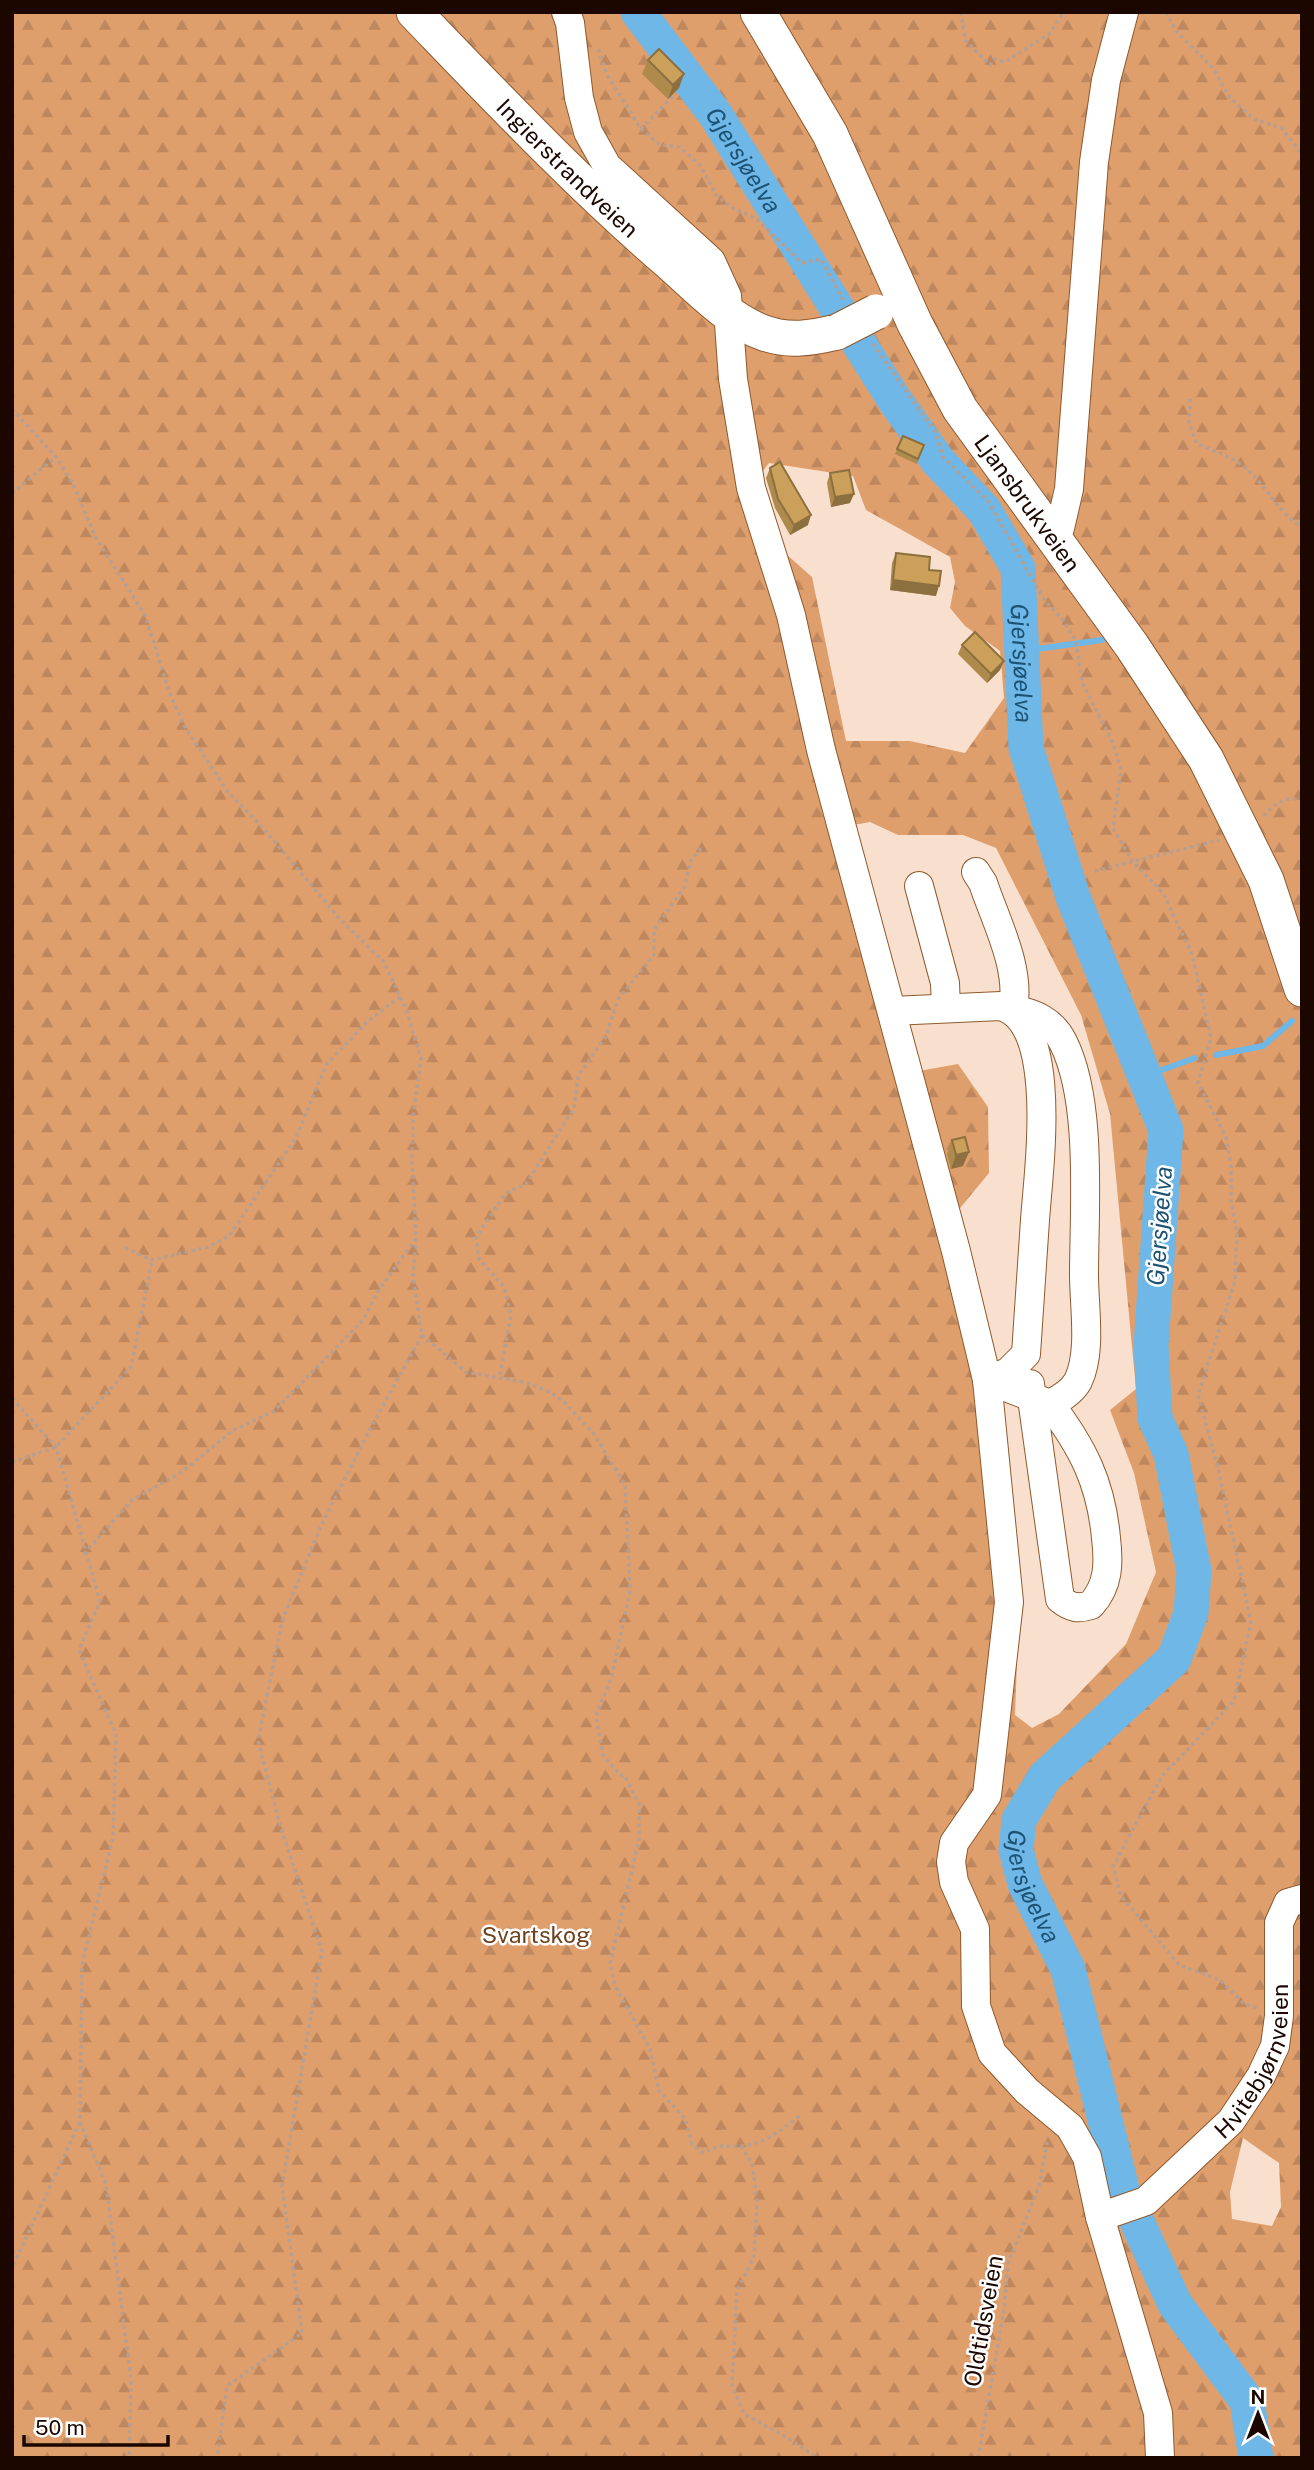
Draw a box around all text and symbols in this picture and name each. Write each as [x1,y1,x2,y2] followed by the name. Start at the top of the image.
[492,93,644,242] street label: Ingierstrandveien
[700,102,787,218] water label: Gjersjøelva
[969,429,1087,577] street label: Ljansbrukveien
[1006,603,1039,723] water label: Gjersjøelva
[1141,1165,1177,1287] water label: Gjersjøelva
[1002,1828,1066,1947] water label: Gjersjøelva
[482,1921,590,1948] park label: Svartskog
[1208,1984,1293,2144] street label: Hvitebjørnveien
[958,2253,1008,2389] street label: Oldtidsveien
[1223,2379,1293,2449] north arrow
[1251,2386,1265,2408] text: N
[24,2404,168,2448] scale bar
[35,2415,85,2440] text: 50 m

